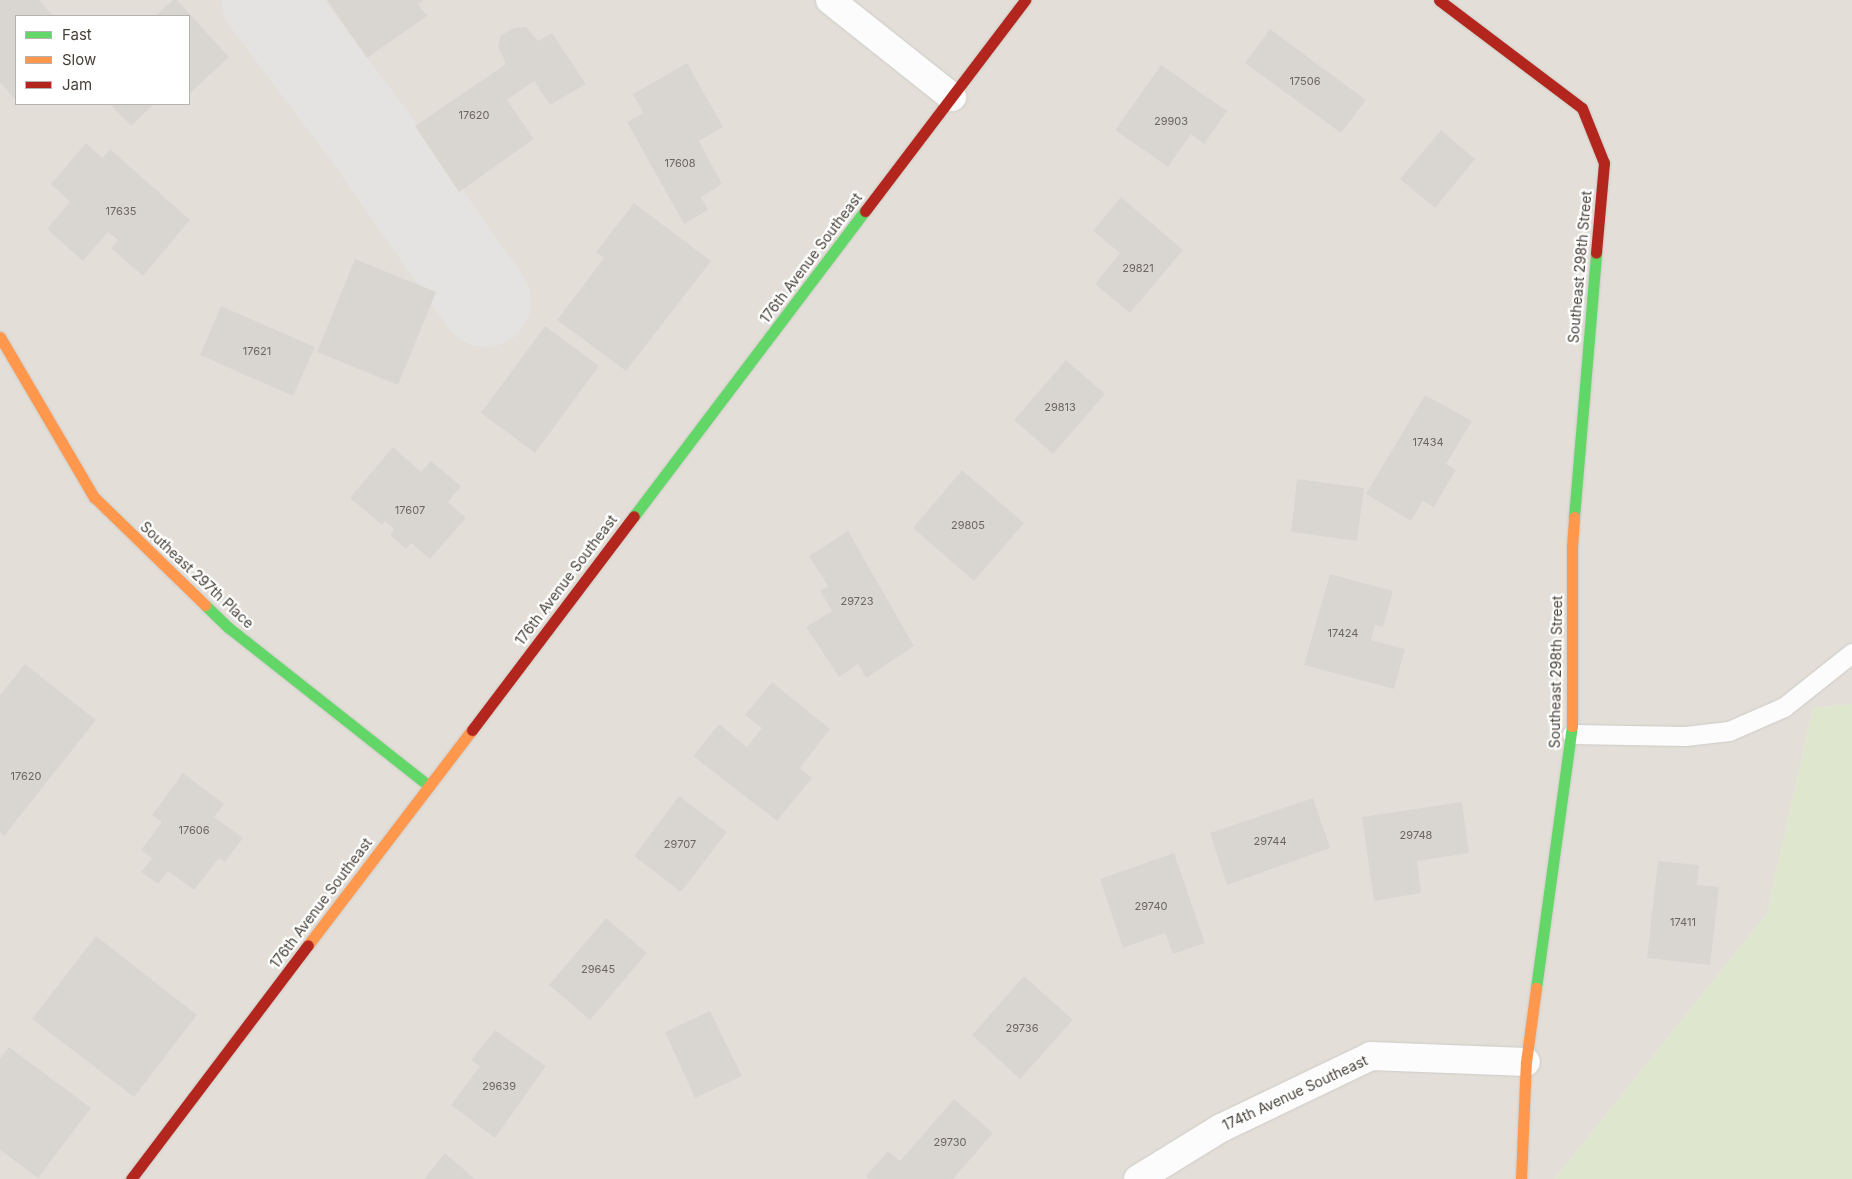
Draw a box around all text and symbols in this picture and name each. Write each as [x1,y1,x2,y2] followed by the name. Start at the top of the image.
[15,15,190,105] legend
[62,25,92,44] text: Fast
[62,50,96,69] text: Slow
[1289,74,1321,88] house number: 17506
[62,75,92,94] text: Jam
[459,108,489,122] house number: 17620
[1154,114,1188,128] house number: 29903
[664,156,696,170] house number: 17608
[757,190,865,326] street label: 176th Avenue Southeast
[1565,190,1595,344] street label: Southeast 298th Street
[106,204,136,218] house number: 17635
[1122,261,1154,275] house number: 29821
[243,344,271,358] house number: 17621
[1044,400,1076,414] house number: 29813
[1412,435,1444,449] house number: 17434
[395,503,425,517] house number: 17607
[512,512,620,648] street label: 176th Avenue Southeast
[137,518,257,632] street label: Southeast 297th Place
[951,518,985,532] house number: 29805
[840,594,874,608] house number: 29723
[1546,595,1566,749] street label: Southeast 298th Street
[1328,626,1358,640] house number: 17424
[11,769,41,783] house number: 17620
[178,823,210,837] house number: 17606
[1400,828,1432,842] house number: 29748
[1253,834,1287,848] house number: 29744
[267,835,375,971] street label: 176th Avenue Southeast
[664,837,696,851] house number: 29707
[1135,899,1167,913] house number: 29740
[1670,915,1696,929] house number: 17411
[581,962,615,976] house number: 29645
[1006,1021,1038,1035] house number: 29736
[1220,1052,1370,1134] street label: 174th Avenue Southeast
[482,1079,516,1093] house number: 29639
[933,1135,967,1149] house number: 29730

